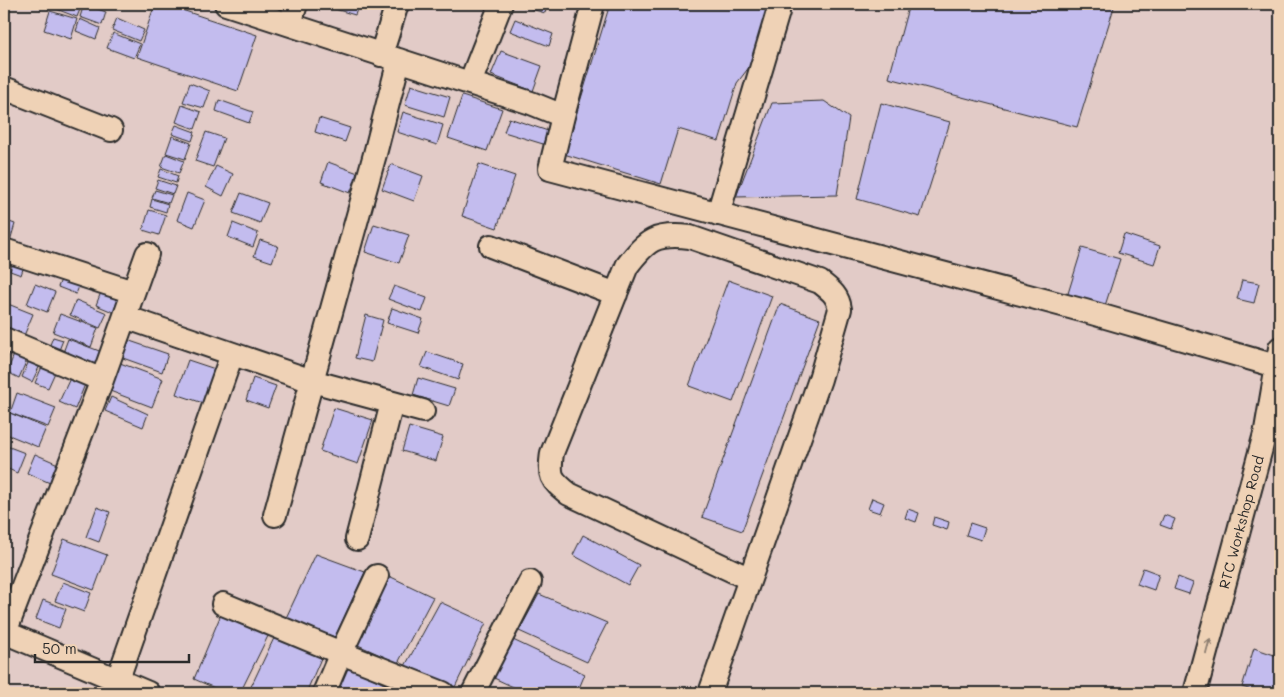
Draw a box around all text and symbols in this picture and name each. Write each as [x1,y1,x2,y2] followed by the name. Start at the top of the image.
[1214,453,1268,591] street label: RTC Workshop Road
[35,632,189,664] scale bar
[42,638,77,658] text: 50 m
[1203,639,1213,655] one-way arrow

